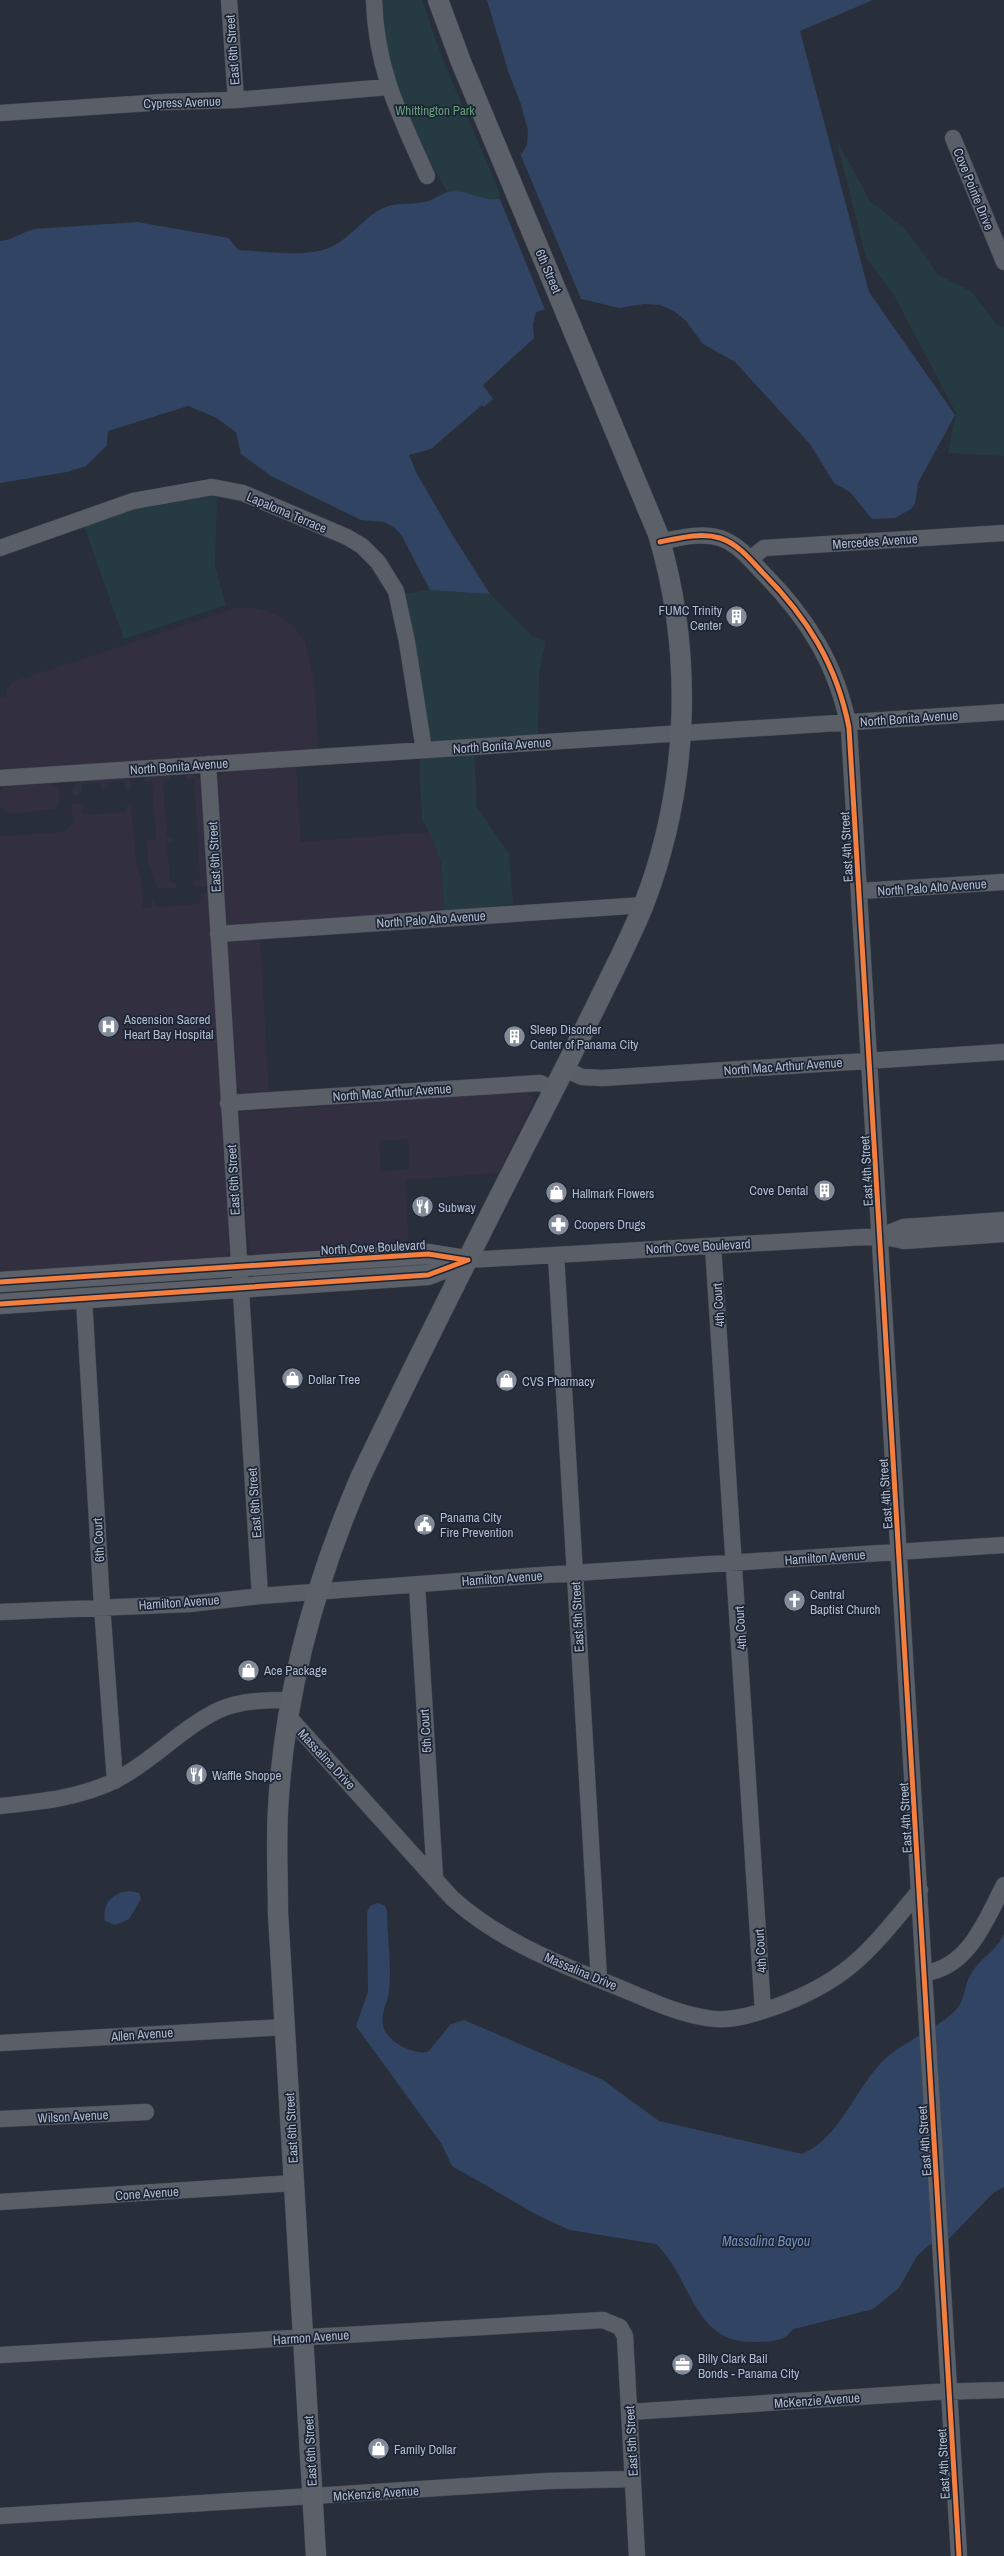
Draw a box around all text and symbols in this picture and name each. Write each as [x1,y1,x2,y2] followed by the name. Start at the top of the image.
[222,14,243,86] street label: East 6th Street
[143,93,221,112] street label: Cypress Avenue
[395,102,475,119] park label: Whittington Park
[949,146,998,233] street label: Cove Pointe Drive
[532,247,565,296] street label: 6th Street
[244,488,329,537] street label: Lapaloma Terrace
[832,530,918,553] street label: Mercedes Avenue
[659,602,723,634] place label: FUMC Trinity Center
[724,604,750,630] building icon: FUMC Trinity Center
[859,707,959,730] street label: North Bonita Avenue
[452,734,552,757] street label: North Bonita Avenue
[129,755,229,778] street label: North Bonita Avenue
[836,811,857,883] street label: East 4th Street
[204,821,225,893] street label: East 6th Street
[877,875,987,900] street label: North Palo Alto Avenue
[376,907,486,932] street label: North Palo Alto Avenue
[123,1011,213,1043] place label: Ascension Sacred Heart Bay Hospital
[95,1013,121,1039] hospital icon: Ascension Sacred Heart Bay Hospital
[530,1021,639,1053] place label: Sleep Disorder Center of Panama City
[502,1023,528,1049] building icon: Sleep Disorder Center of Panama City
[723,1054,843,1079] street label: North Mac Arthur Avenue
[332,1080,452,1105] street label: North Mac Arthur Avenue
[856,1135,877,1207] street label: East 4th Street
[223,1144,244,1216] street label: East 6th Street
[811,1177,837,1203] building icon: Cove Dental
[543,1180,569,1206] shop icon: Hallmark Flowers
[749,1182,808,1199] place label: Cove Dental
[572,1185,654,1202] place label: Hallmark Flowers
[409,1194,435,1220] restaurant icon: Subway
[438,1199,477,1216] place label: Subway
[545,1211,571,1237] pharmacy icon: Coopers Drugs
[574,1216,646,1233] place label: Coopers Drugs
[645,1235,751,1258] street label: North Cove Boulevard
[320,1236,426,1259] street label: North Cove Boulevard
[708,1282,729,1327] street label: 4th Court
[280,1366,306,1392] shop icon: Dollar Tree
[494,1368,520,1394] shop icon: CVS Pharmacy
[308,1371,360,1388] place label: Dollar Tree
[522,1373,596,1390] place label: CVS Pharmacy
[875,1458,896,1530] street label: East 4th Street
[244,1467,265,1539] street label: East 6th Street
[440,1509,514,1541] place label: Panama City Fire Prevention
[412,1511,438,1537] public building icon: Panama City Fire Prevention
[89,1518,108,1562] street label: 6th Court
[784,1546,866,1569] street label: Hamilton Avenue
[461,1567,543,1590] street label: Hamilton Avenue
[567,1581,588,1653] street label: East 5th Street
[810,1586,881,1618] place label: Central Baptist Church
[782,1588,808,1614] church icon: Central Baptist Church
[138,1591,220,1614] street label: Hamilton Avenue
[730,1605,751,1650] street label: 4th Court
[235,1657,261,1683] shop icon: Ace Package
[263,1662,327,1679] place label: Ace Package
[415,1708,436,1753] street label: 5th Court
[294,1725,359,1793] street label: Massalina Drive
[183,1762,209,1788] restaurant icon: Waffle Shoppe
[212,1767,281,1784] place label: Waffle Shoppe
[895,1782,916,1854] street label: East 4th Street
[750,1928,771,1973] street label: 4th Court
[542,1949,620,1994] street label: Massalina Drive
[109,2024,174,2045] street label: Allen Avenue
[281,2092,302,2164] street label: East 6th Street
[914,2105,935,2177] street label: East 4th Street
[37,2106,109,2127] street label: Wilson Avenue
[115,2183,180,2204] street label: Cone Avenue
[722,2232,811,2250] water label: Massalina Bayou
[272,2326,350,2349] street label: Harmon Avenue
[698,2350,800,2382] place label: Billy Clark Bail Bonds - Panama City
[669,2352,695,2378] office icon: Billy Clark Bail Bonds - Panama City
[774,2389,860,2412] street label: McKenzie Avenue
[621,2405,642,2477] street label: East 5th Street
[300,2415,321,2487] street label: East 6th Street
[933,2428,954,2500] street label: East 4th Street
[365,2436,391,2462] shop icon: Family Dollar
[394,2441,457,2458] place label: Family Dollar
[333,2482,419,2505] street label: McKenzie Avenue

